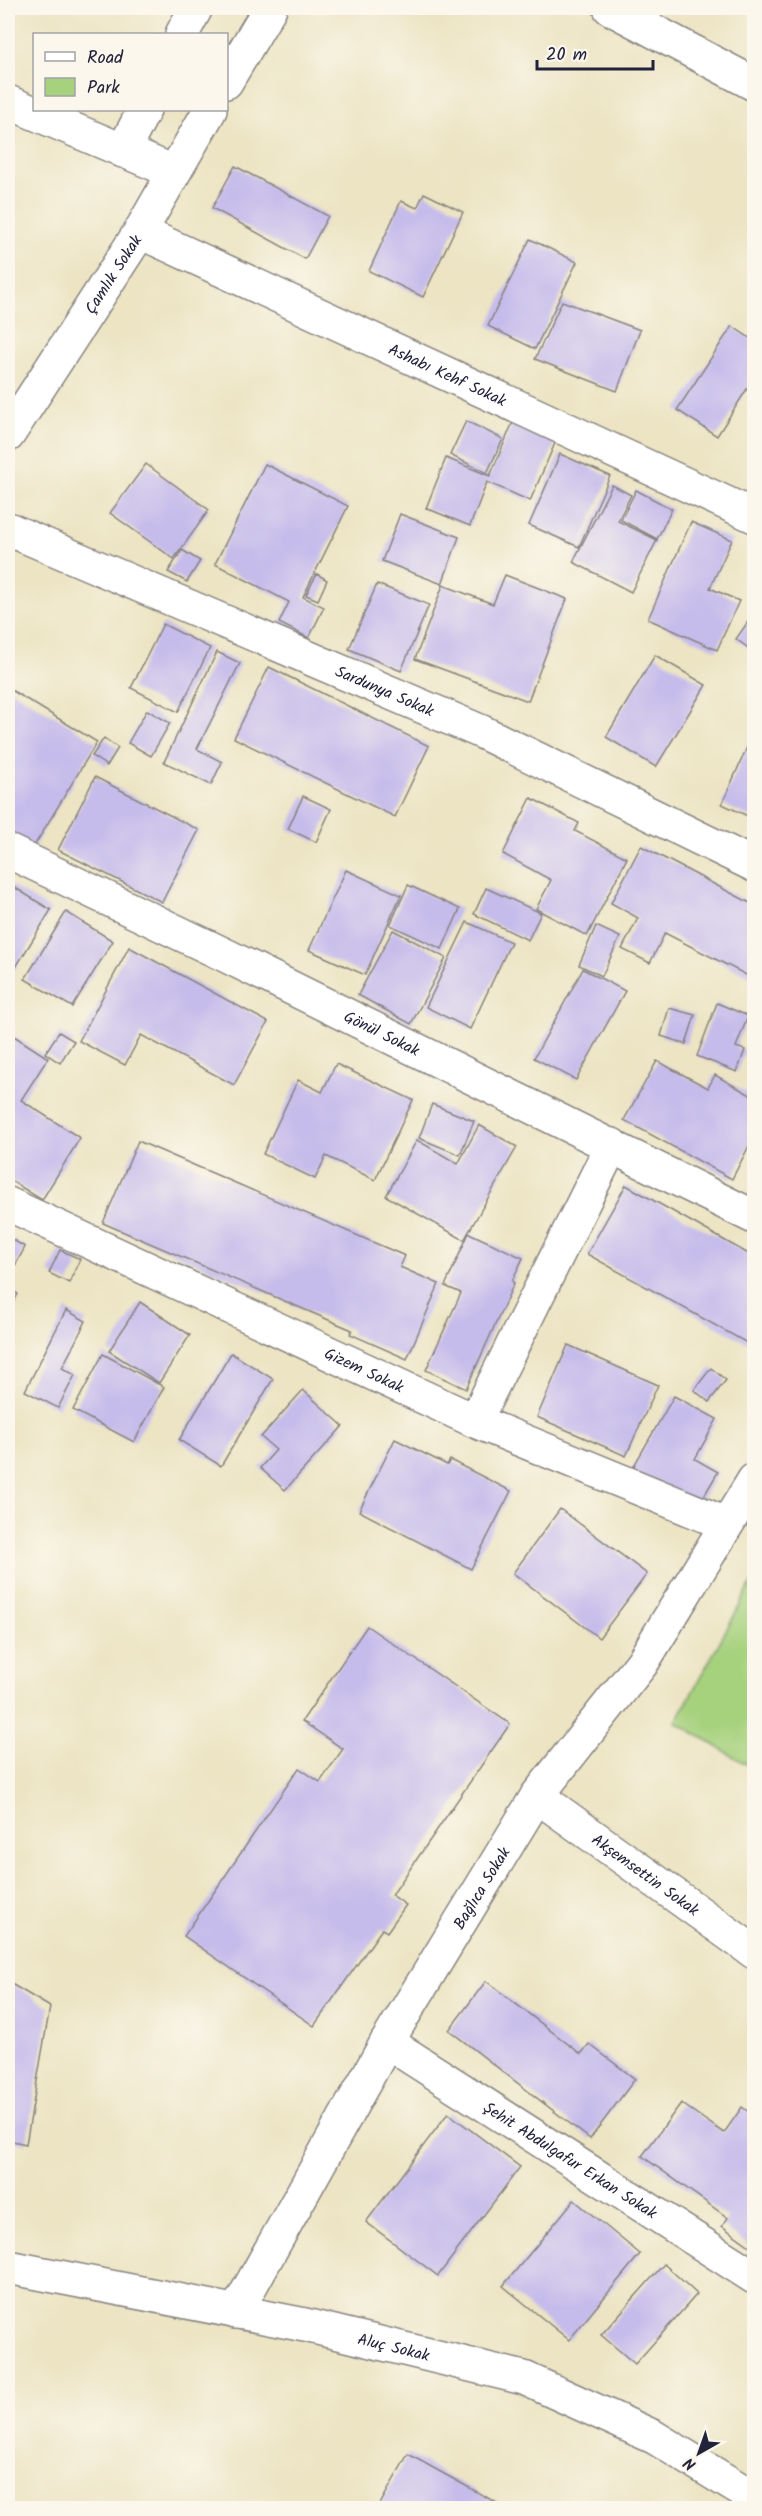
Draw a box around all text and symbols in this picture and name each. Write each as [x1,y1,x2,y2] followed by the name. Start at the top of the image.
[33,33,228,111] legend
[537,33,652,71] scale bar
[546,41,587,70] text: 20 m
[87,44,124,73] text: Road
[87,74,120,103] text: Park
[79,230,149,319] street label: Çamlık Sokak
[384,338,511,414] street label: Ashabı Kehf Sokak
[331,660,438,724] street label: Sardunya Sokak
[339,1005,424,1064] street label: Gönül Sokak
[320,1342,408,1400] street label: Gizem Sokak
[586,1828,704,1923] street label: Akşemsettin Sokak
[448,1842,517,1935] street label: Bağlıca Sokak
[478,2096,662,2226] street label: Şehit Abdulgafur Erkan Sokak
[355,2327,432,2369] street label: Aluç Sokak
[669,2423,729,2483] north arrow
[678,2451,702,2476] text: N

